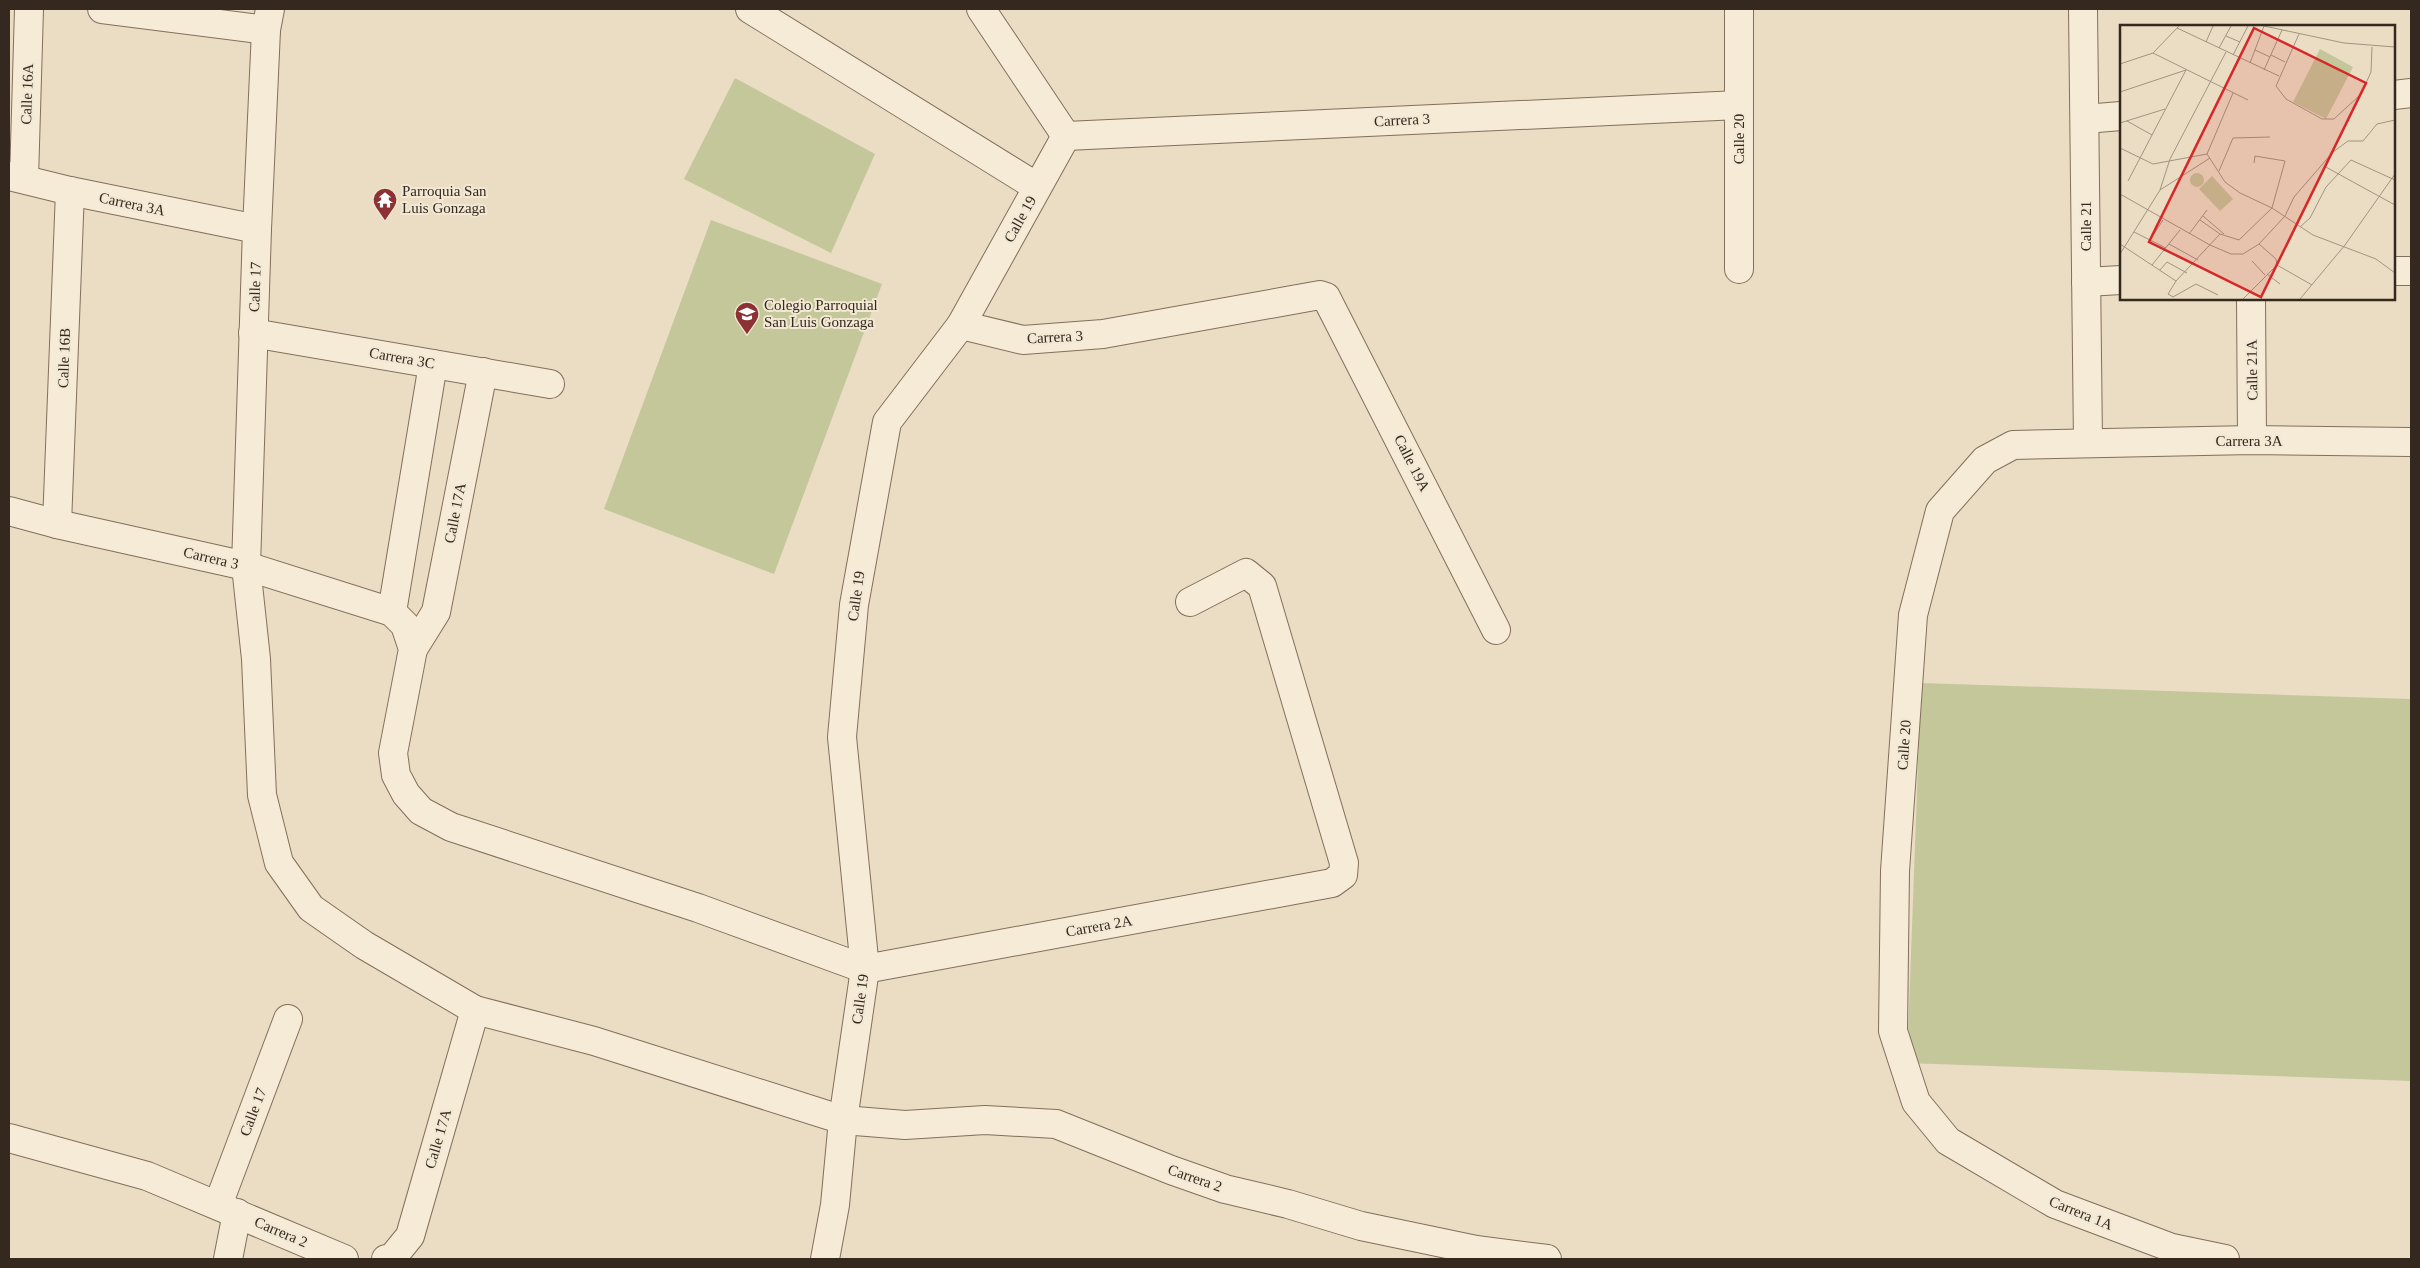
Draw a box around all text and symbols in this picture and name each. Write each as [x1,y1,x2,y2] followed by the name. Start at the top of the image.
[2120,25,2395,300] inset map
[18,63,36,125] street label: Calle 16A
[1374,111,1430,129] street label: Carrera 3
[1731,114,1747,164] street label: Calle 20
[402,183,487,216] place label: Parroquia San Luis Gonzaga
[372,187,398,221] temple icon: Parroquia San Luis Gonzaga
[98,189,167,219] street label: Carrera 3A
[1001,193,1039,245] street label: Calle 19
[2078,201,2094,251] street label: Calle 21
[246,261,264,312] street label: Calle 17
[764,297,878,330] place label: Colegio Parroquial San Luis Gonzaga
[734,301,760,335] school or university icon: Colegio Parroquial San Luis Gonzaga
[55,328,73,388] street label: Calle 16B
[1027,328,1083,346] street label: Carrera 3
[2243,339,2261,401] street label: Calle 21A
[368,344,436,372] street label: Carrera 3C
[1391,432,1433,494] street label: Calle 19A
[2215,433,2283,449] street label: Carrera 3A
[441,481,469,545] street label: Calle 17A
[182,544,240,572] street label: Carrera 3
[845,570,867,622] street label: Calle 19
[1894,719,1914,771] street label: Calle 20
[1065,912,1134,940] street label: Carrera 2A
[849,973,871,1025] street label: Calle 19
[236,1085,270,1138] street label: Calle 17
[422,1107,454,1171] street label: Calle 17A
[1166,1161,1224,1195] street label: Carrera 2
[2047,1193,2115,1233] street label: Carrera 1A
[252,1214,310,1250] street label: Carrera 2

